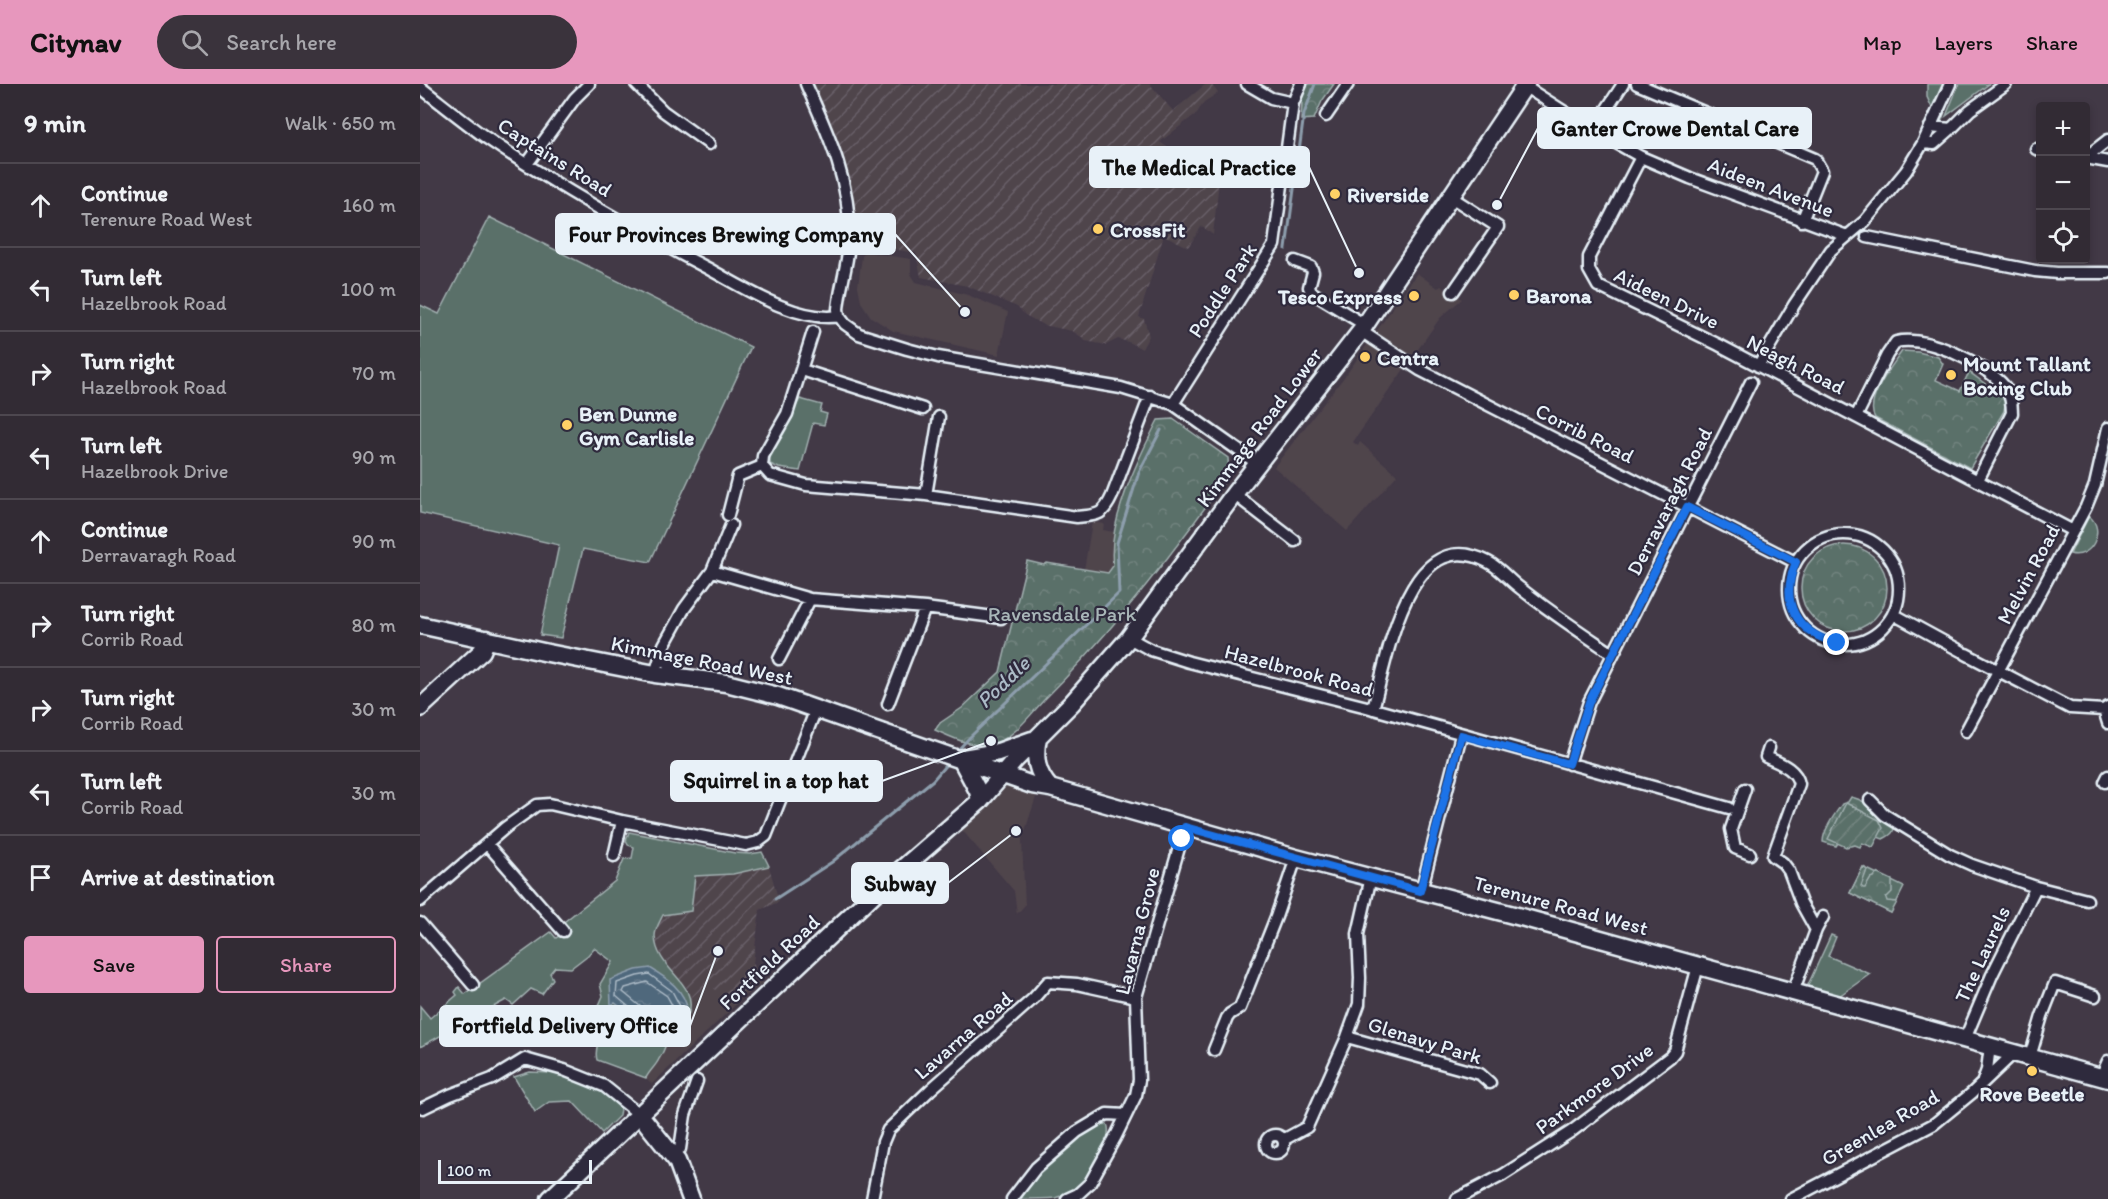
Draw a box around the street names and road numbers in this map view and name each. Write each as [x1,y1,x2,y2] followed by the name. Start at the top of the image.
[493,112,617,202] street label: Captains Road
[1704,151,1838,223] street label: Aideen Avenue
[1182,238,1262,342] street label: Poddle Park
[1610,262,1724,334] street label: Aideen Drive
[1743,329,1850,400] street label: Neagh Road
[1191,342,1328,512] street label: Kimmage Road Lower
[1531,397,1639,469] street label: Corrib Road
[1621,422,1717,579] street label: Derravaragh Road
[1991,519,2065,628] street label: Melvin Road
[609,630,795,690] street label: Kimmage Road West
[1222,638,1377,702] street label: Hazelbrook Road
[1109,865,1165,997] street label: Lavarna Grove
[1471,870,1651,940] street label: Terenure Road West
[1949,902,2015,1006] street label: The Laurels
[714,909,824,1015] street label: Fortfield Road
[909,985,1018,1085] street label: Lavarna Road
[1365,1011,1485,1069] street label: Glenavy Park
[1530,1037,1658,1139] street label: Parkmore Drive
[1817,1083,1944,1171] street label: Greenlea Road

